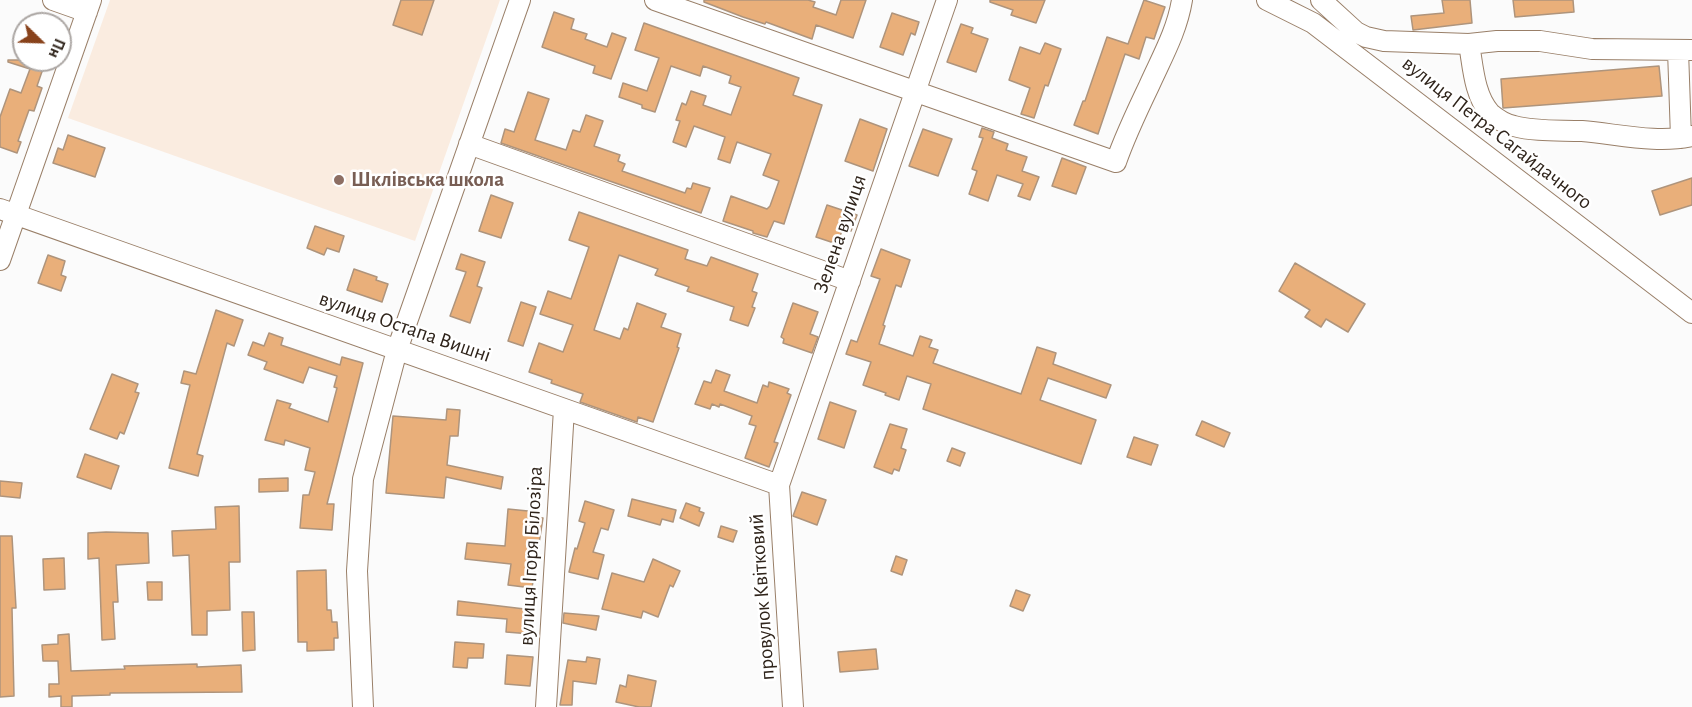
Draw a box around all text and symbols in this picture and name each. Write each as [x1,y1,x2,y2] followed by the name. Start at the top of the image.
[12,12,72,72] north arrow
[46,36,68,60] text: Пн
[1397,51,1597,215] street label: вулиця Петра Сагайдачного
[351,167,504,193] place label: Шклівська школа
[808,171,872,297] street label: Зелена вулиця
[332,173,346,187] marker: Шклівська школа
[316,286,494,368] street label: вулиця Остапа Вишні
[514,466,548,646] street label: вулиця Ігоря Білозіра
[744,513,780,681] street label: провулок Квітковий

